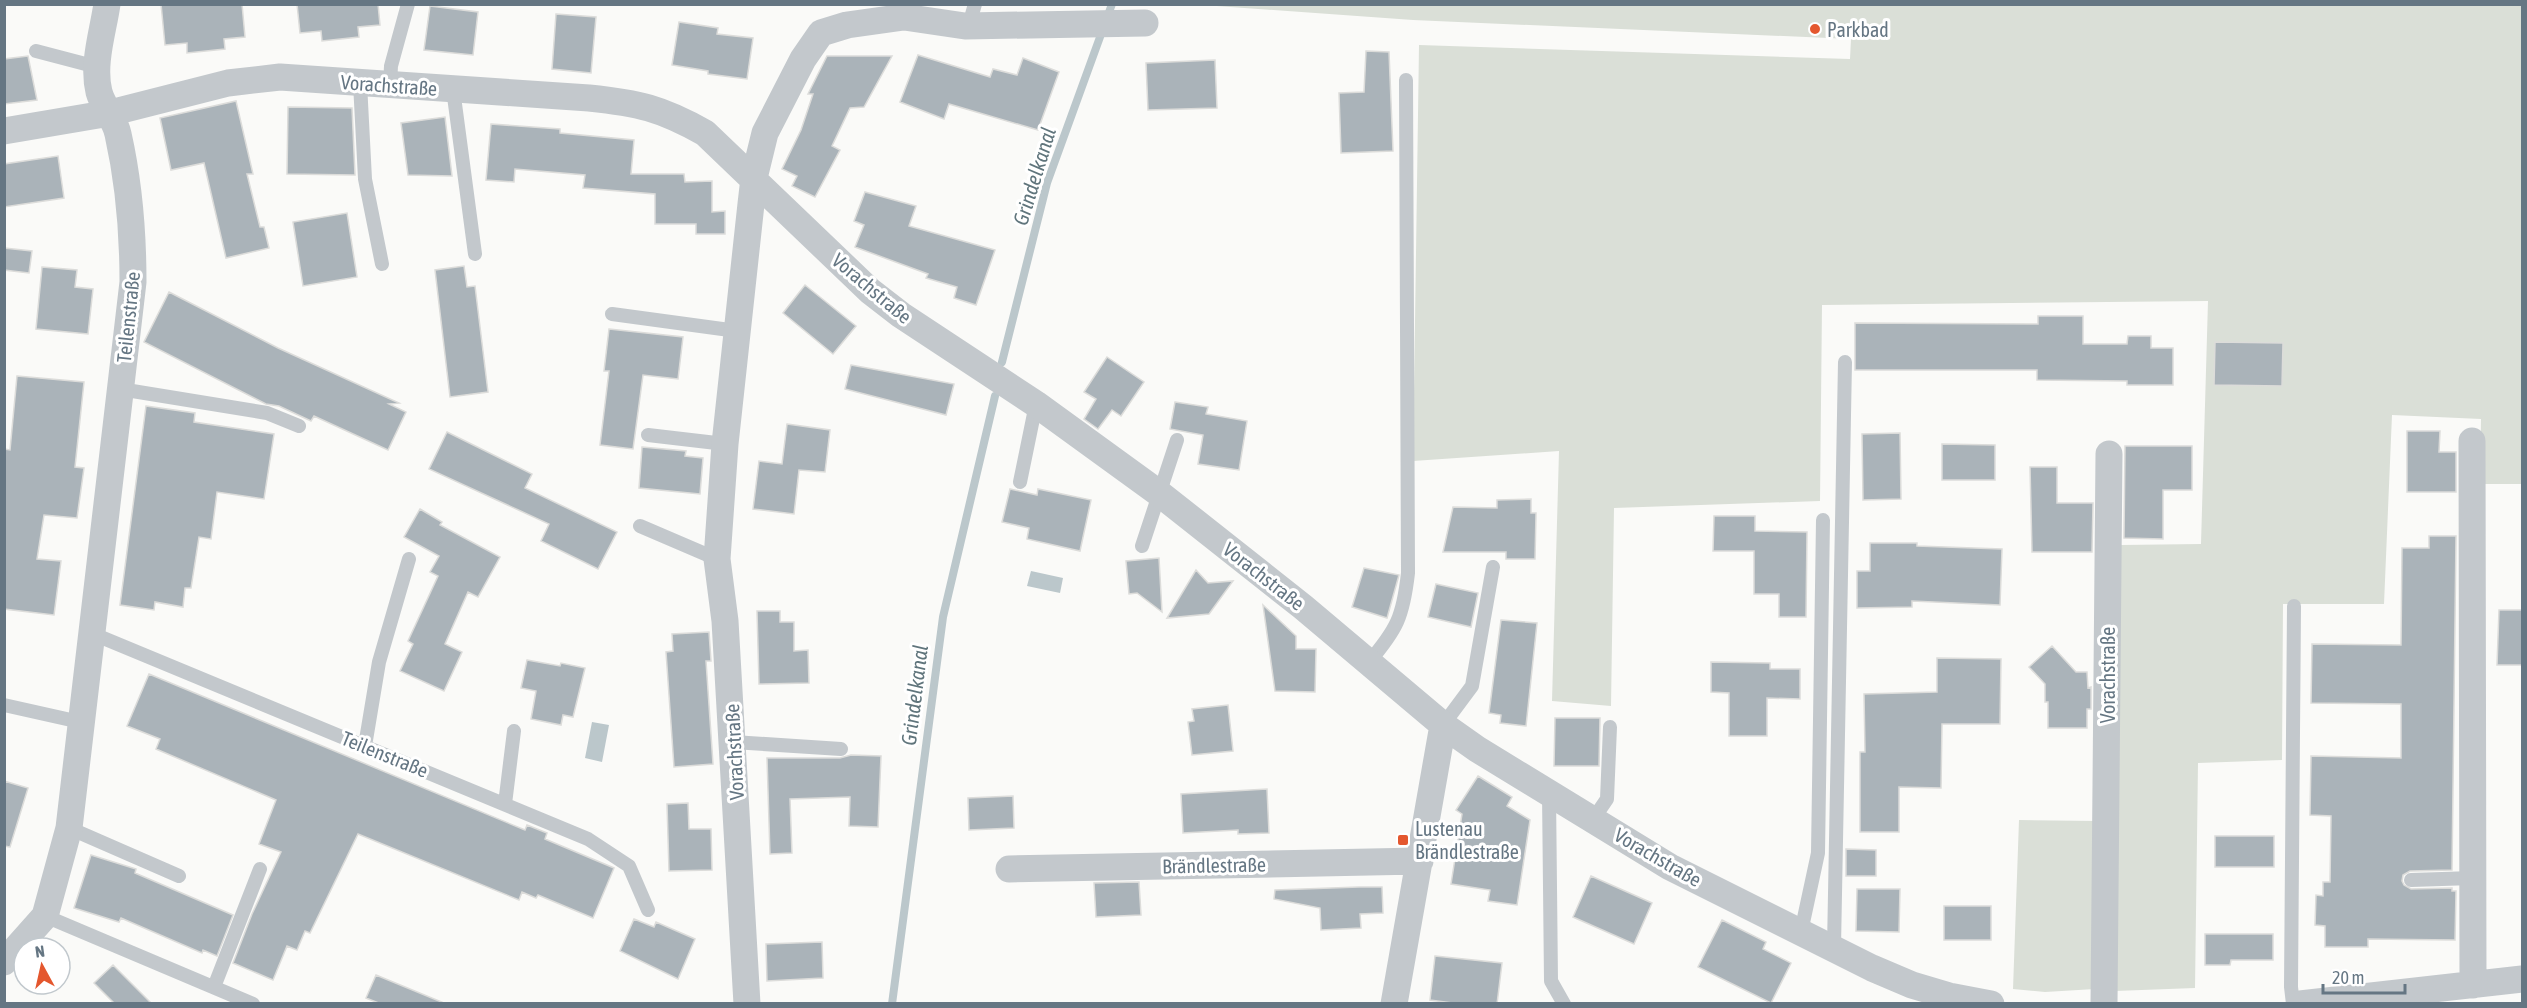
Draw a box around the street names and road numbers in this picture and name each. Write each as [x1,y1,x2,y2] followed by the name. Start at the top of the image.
[340,70,438,100] street label: Vorachstraße
[828,248,916,328] street label: Vorachstraße
[112,270,144,364] street label: Teilenstraße
[1219,537,1309,615] street label: Vorachstraße
[2096,627,2119,723] street label: Vorachstraße
[720,703,748,801] street label: Vorachstraße
[338,726,432,782] street label: Teilenstraße
[1610,823,1706,891] street label: Vorachstraße
[1162,853,1266,877] street label: Brändlestraße

